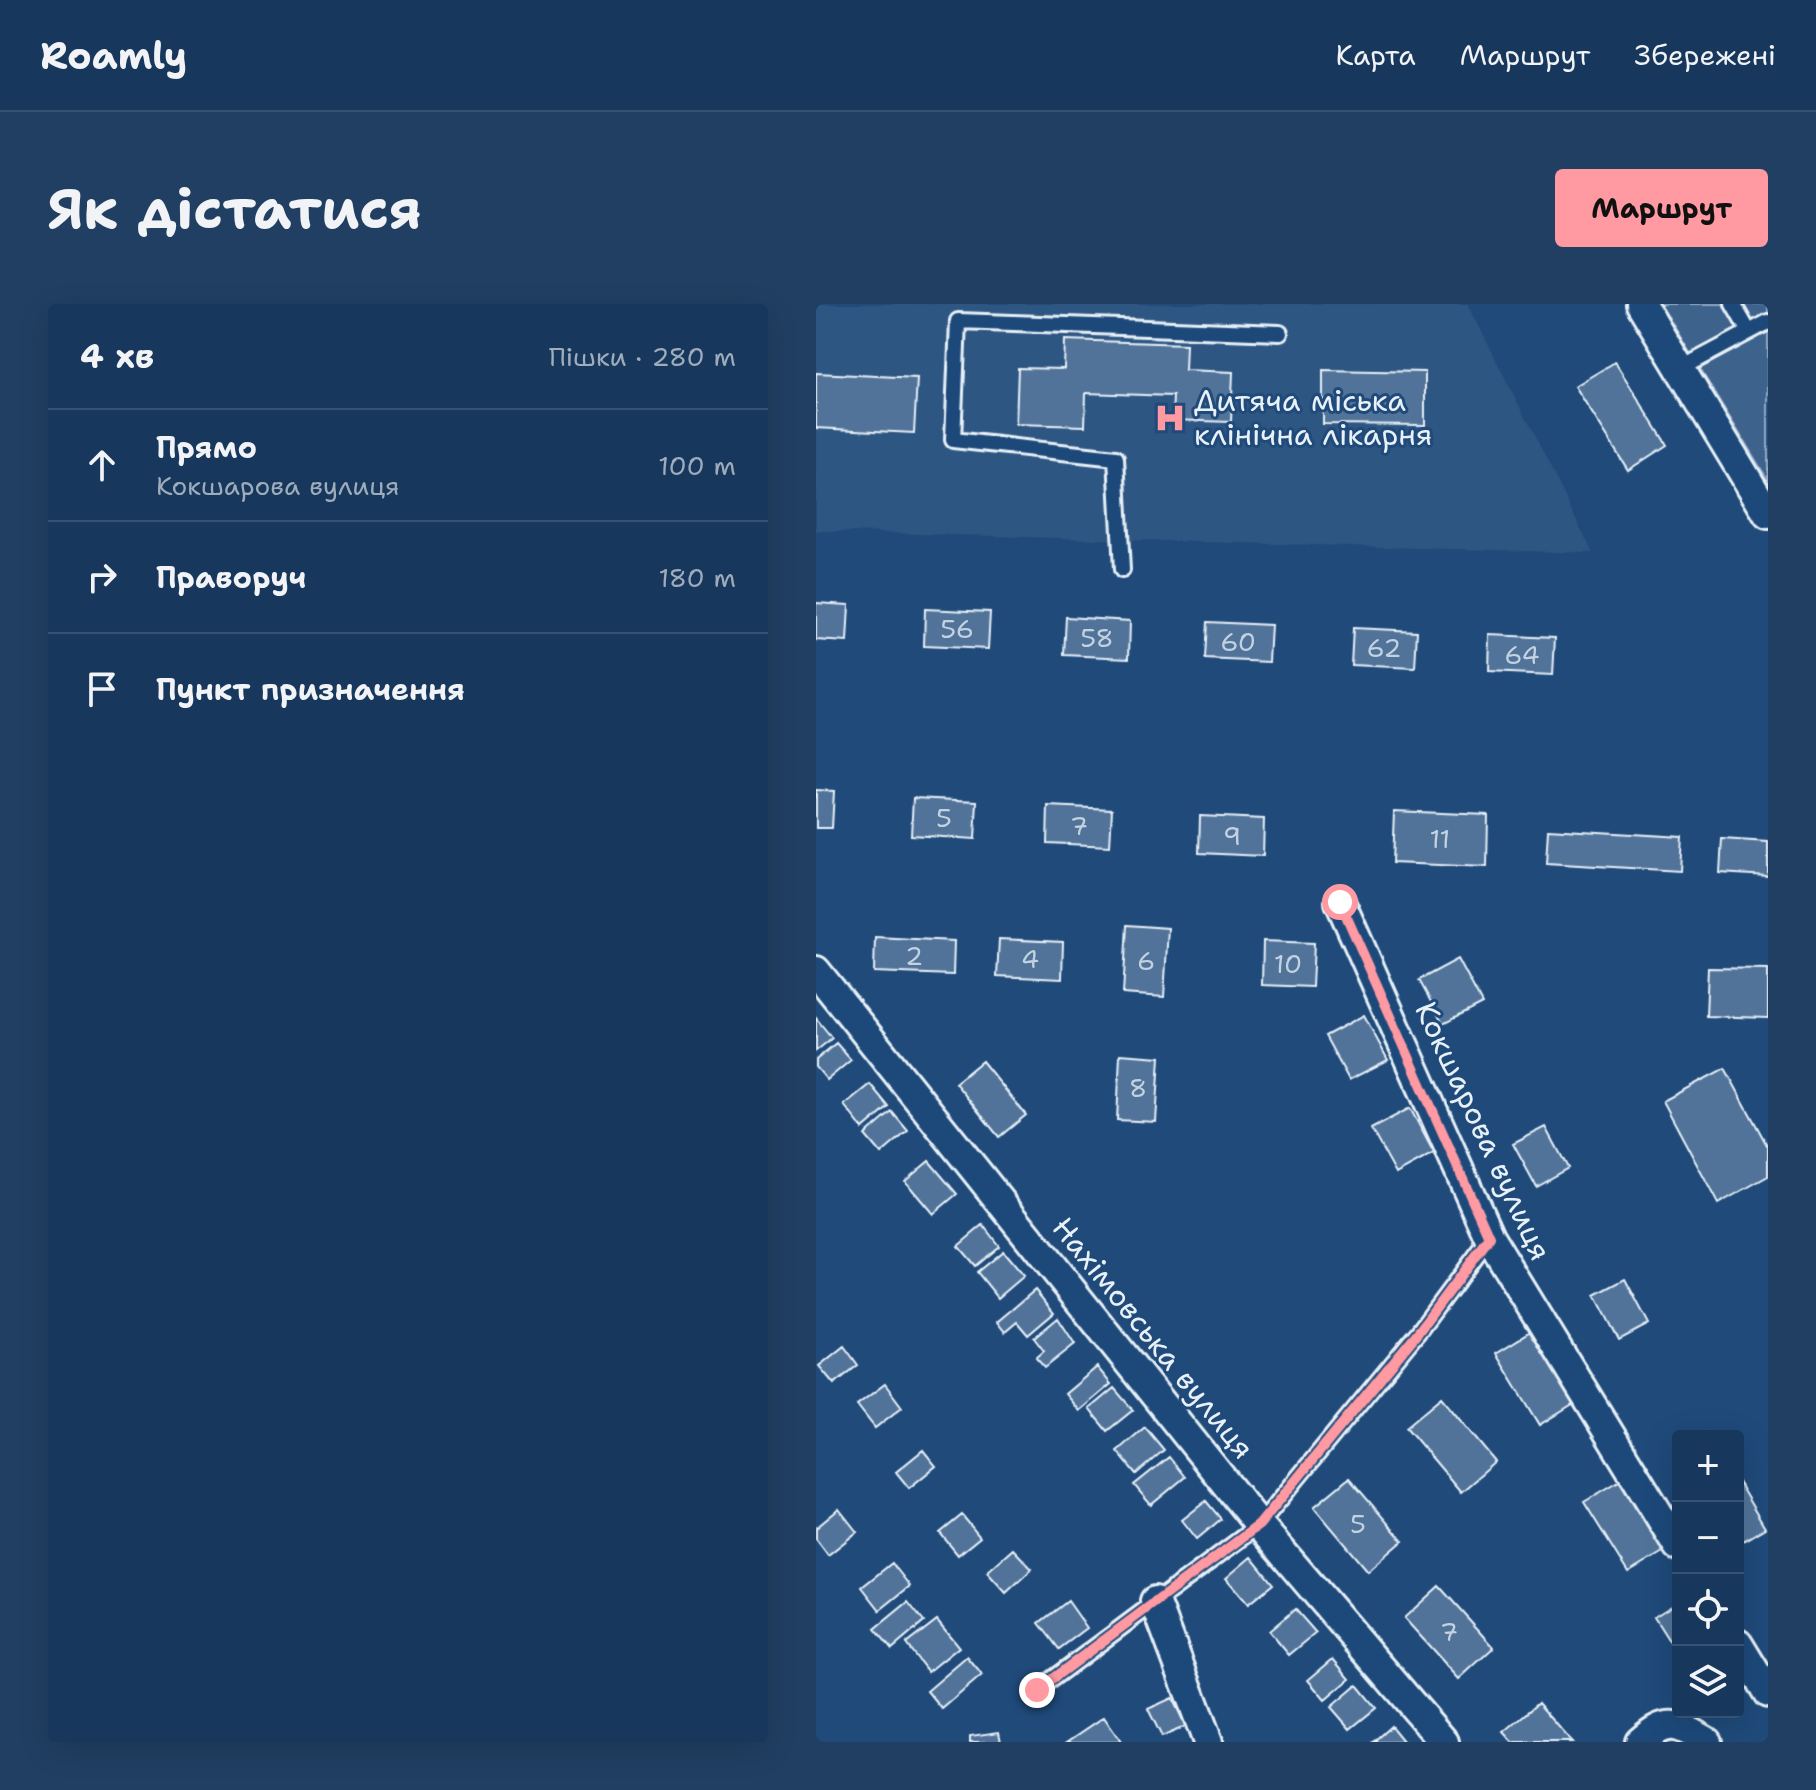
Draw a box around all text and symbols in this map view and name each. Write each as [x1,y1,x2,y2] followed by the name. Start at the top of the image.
[40,30,187,81] text: Roamly
[1336,36,1416,74] text: Карта
[1460,36,1590,74] text: Маршрут
[1634,36,1776,74] text: Збережені
[1555,169,1768,247] button: Маршрут
[48,171,422,246] text: Як дістатися
[80,333,154,379] text: 4 хв
[549,339,736,374] text: Пішки · 280 m
[1194,380,1432,455] place label: Дитяча міська клінічна лікарня
[1153,401,1187,435] hospital icon: Дитяча міська клінічна лікарня
[156,427,257,468] text: Прямо
[80,443,124,487] icon: ahead
[658,448,736,483] text: 100 m
[156,468,400,503] text: Кокшарова вулиця
[80,555,124,599] icon: right
[156,557,306,598] text: Праворуч
[658,560,736,595] text: 180 m
[940,611,974,646] house number: 56
[1080,620,1114,655] house number: 58
[1220,624,1256,659] house number: 60
[1367,630,1401,665] house number: 62
[1504,637,1540,672] house number: 64
[80,667,124,711] icon: arrive
[156,669,465,710] text: Пункт призначення
[936,800,952,835] house number: 5
[1070,808,1088,843] house number: 7
[1223,818,1241,853] house number: 9
[1430,821,1450,856] house number: 11
[1322,884,1358,920] route start
[905,938,923,973] house number: 2
[1021,941,1039,976] house number: 4
[1137,943,1155,978] house number: 6
[1274,946,1302,981] house number: 10
[1405,995,1561,1267] street label: Кокшарова вулиця
[1129,1070,1147,1105] house number: 8
[1043,1208,1264,1467] street label: Нахімовська вулиця
[1672,1430,1744,1718] map controls
[1672,1430,1744,1502] button: +
[1672,1502,1744,1574] button: −
[1350,1506,1366,1541] house number: 5
[1672,1574,1744,1646] button: locate
[1440,1614,1458,1649] house number: 7
[1672,1646,1744,1718] button: layers
[1019,1672,1055,1708] route end

